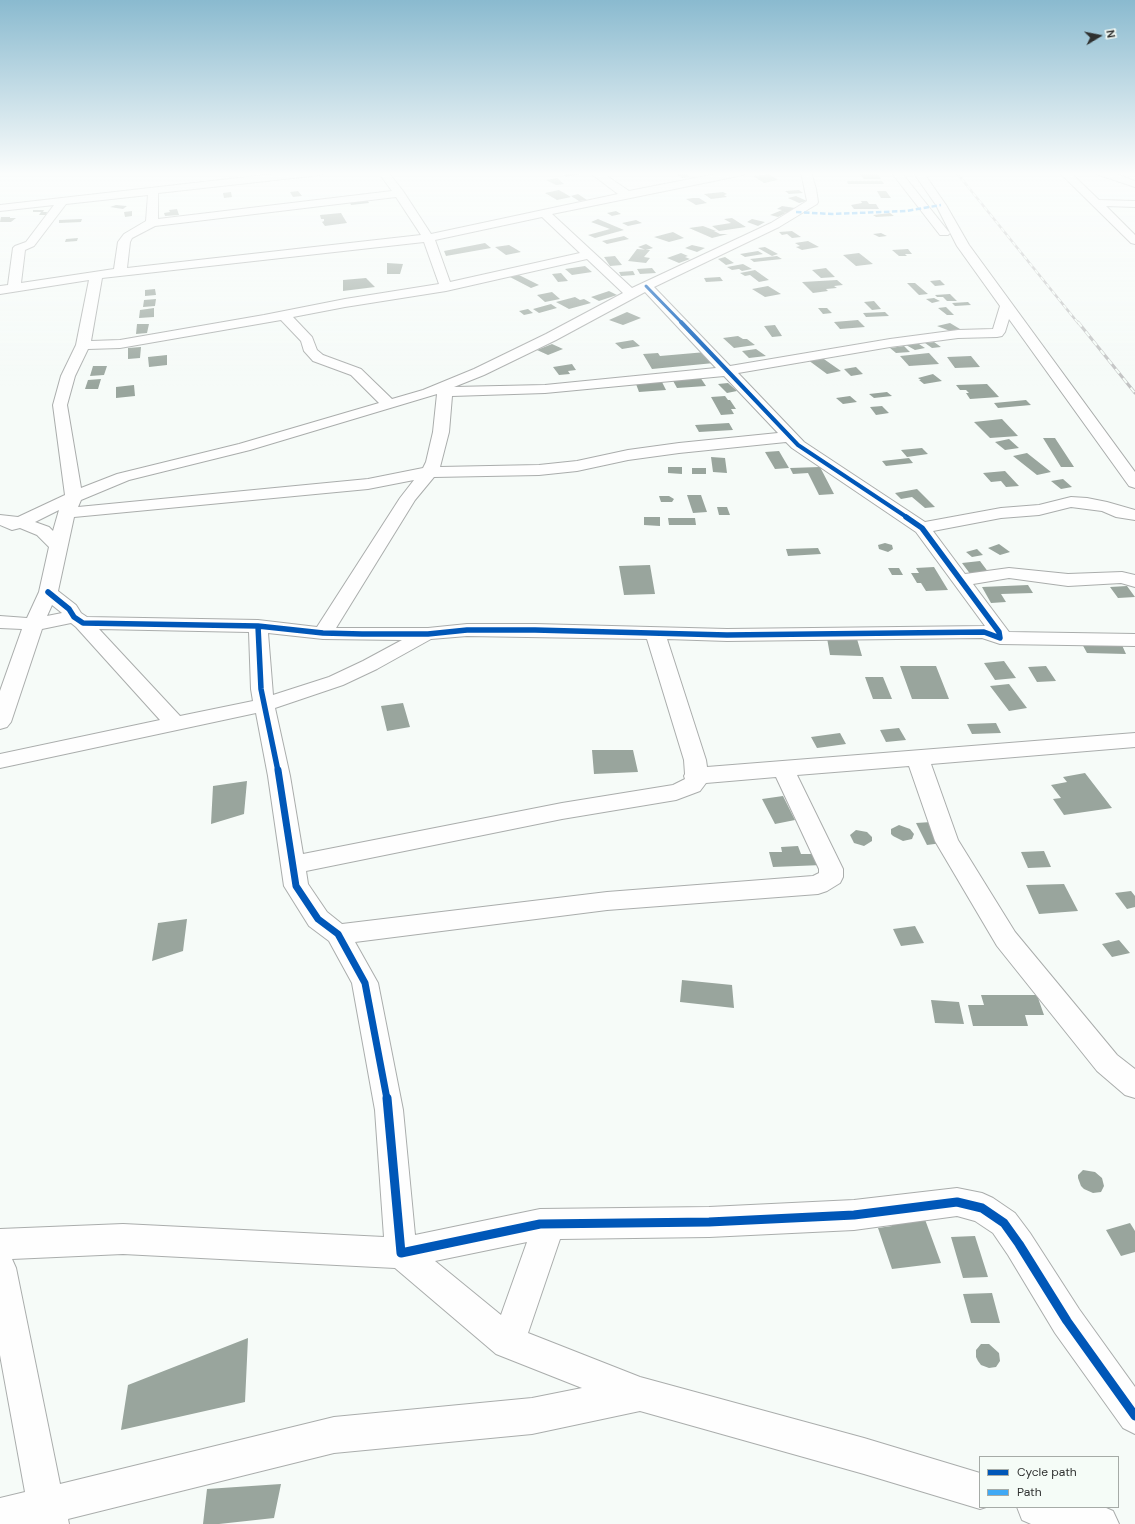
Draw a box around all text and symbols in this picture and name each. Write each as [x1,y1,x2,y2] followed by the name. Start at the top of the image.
[1079,16,1119,56] north arrow
[1103,29,1118,39] text: N
[979,1456,1119,1508] legend
[1017,1464,1077,1480] text: Cycle path
[1017,1484,1042,1500] text: Path

